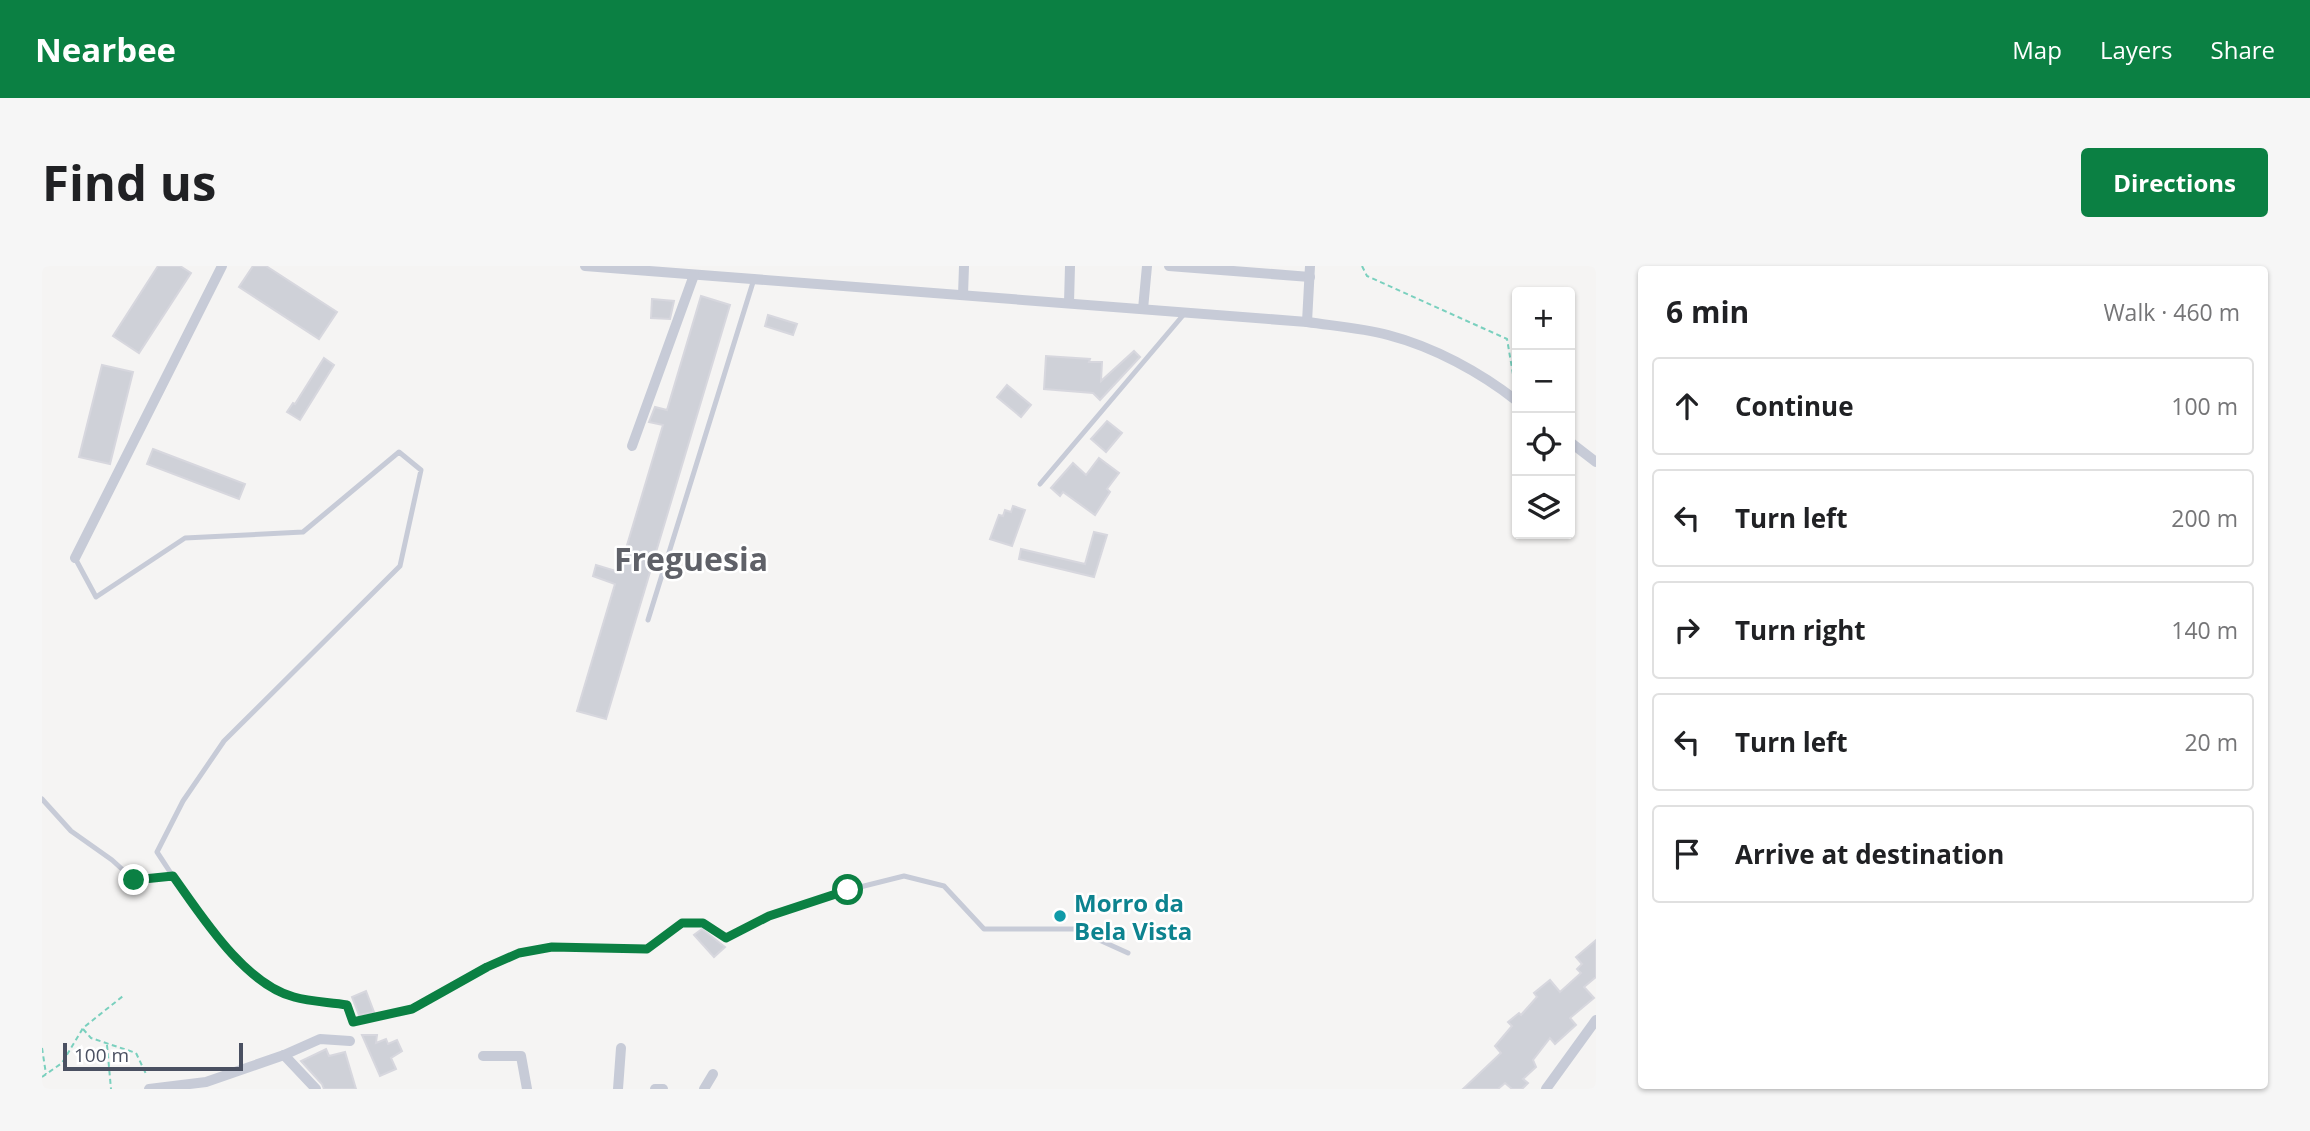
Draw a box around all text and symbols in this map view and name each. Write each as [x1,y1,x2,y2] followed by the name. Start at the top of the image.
[35,27,176,72] text: Nearbee
[2012,33,2062,66] text: Map
[2100,33,2173,66] text: Layers
[2211,33,2275,66] text: Share
[2081,148,2268,217] button: Directions
[42,149,216,215] text: Find us
[1512,287,1575,539] map controls
[1512,287,1575,350] button: +
[1666,291,1749,332] text: 6 min
[2103,296,2240,328] text: Walk · 460 m
[1512,350,1575,413] button: −
[1668,387,1706,425] icon: ahead
[1735,388,1854,424] text: Continue
[2171,390,2238,422] text: 100 m
[1512,413,1575,476] button: locate
[1512,476,1575,539] button: layers
[1668,499,1706,537] icon: left
[1735,500,1847,536] text: Turn left
[2171,502,2238,534] text: 200 m
[614,537,768,580] district label: Freguesia
[1668,611,1706,649] icon: right
[1735,612,1866,648] text: Turn right
[2171,614,2238,646] text: 140 m
[1668,723,1706,761] icon: left
[1735,724,1847,760] text: Turn left
[2184,726,2238,758] text: 20 m
[1668,835,1706,873] icon: arrive
[1735,836,2004,872] text: Arrive at destination
[118,864,149,895] route end
[832,874,863,905] route start
[1074,886,1192,947] place label: Morro da Bela Vista
[1052,908,1068,924] marker: Morro da Bela Vista
[63,1040,243,1072] scale bar
[74,1042,129,1068] text: 100 m

